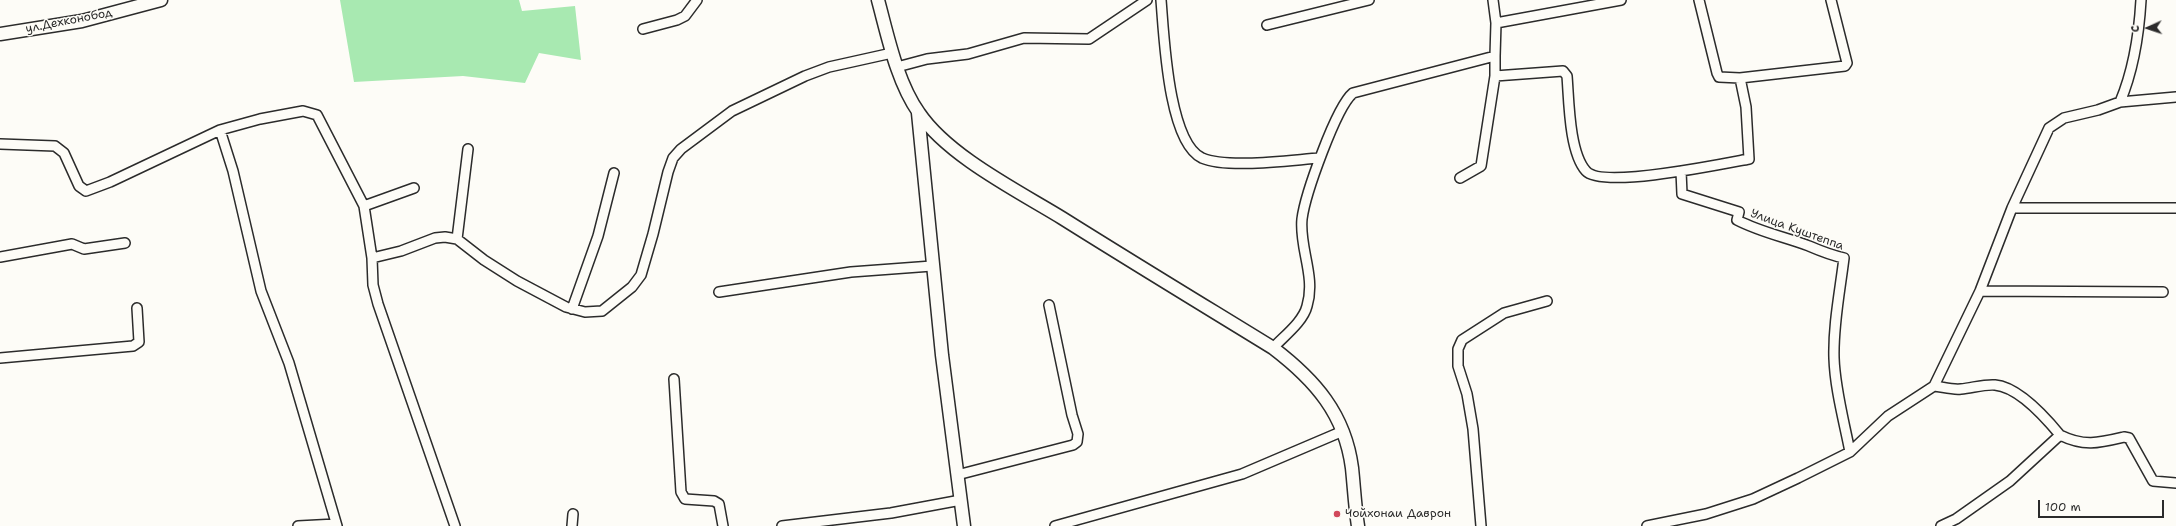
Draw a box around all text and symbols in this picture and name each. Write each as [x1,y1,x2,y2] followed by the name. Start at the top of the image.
[24,6,114,36] street label: ул.Дехконобод
[2128,8,2168,48] north arrow
[2128,25,2143,32] text: С
[1748,206,1846,254] street label: Улица Куштеппа
[2040,492,2166,518] scale bar
[2045,499,2081,515] text: 100 m
[1345,507,1451,521] place label: Чойхонаи Даврон
[1332,509,1342,519] marker: Чойхонаи Даврон

